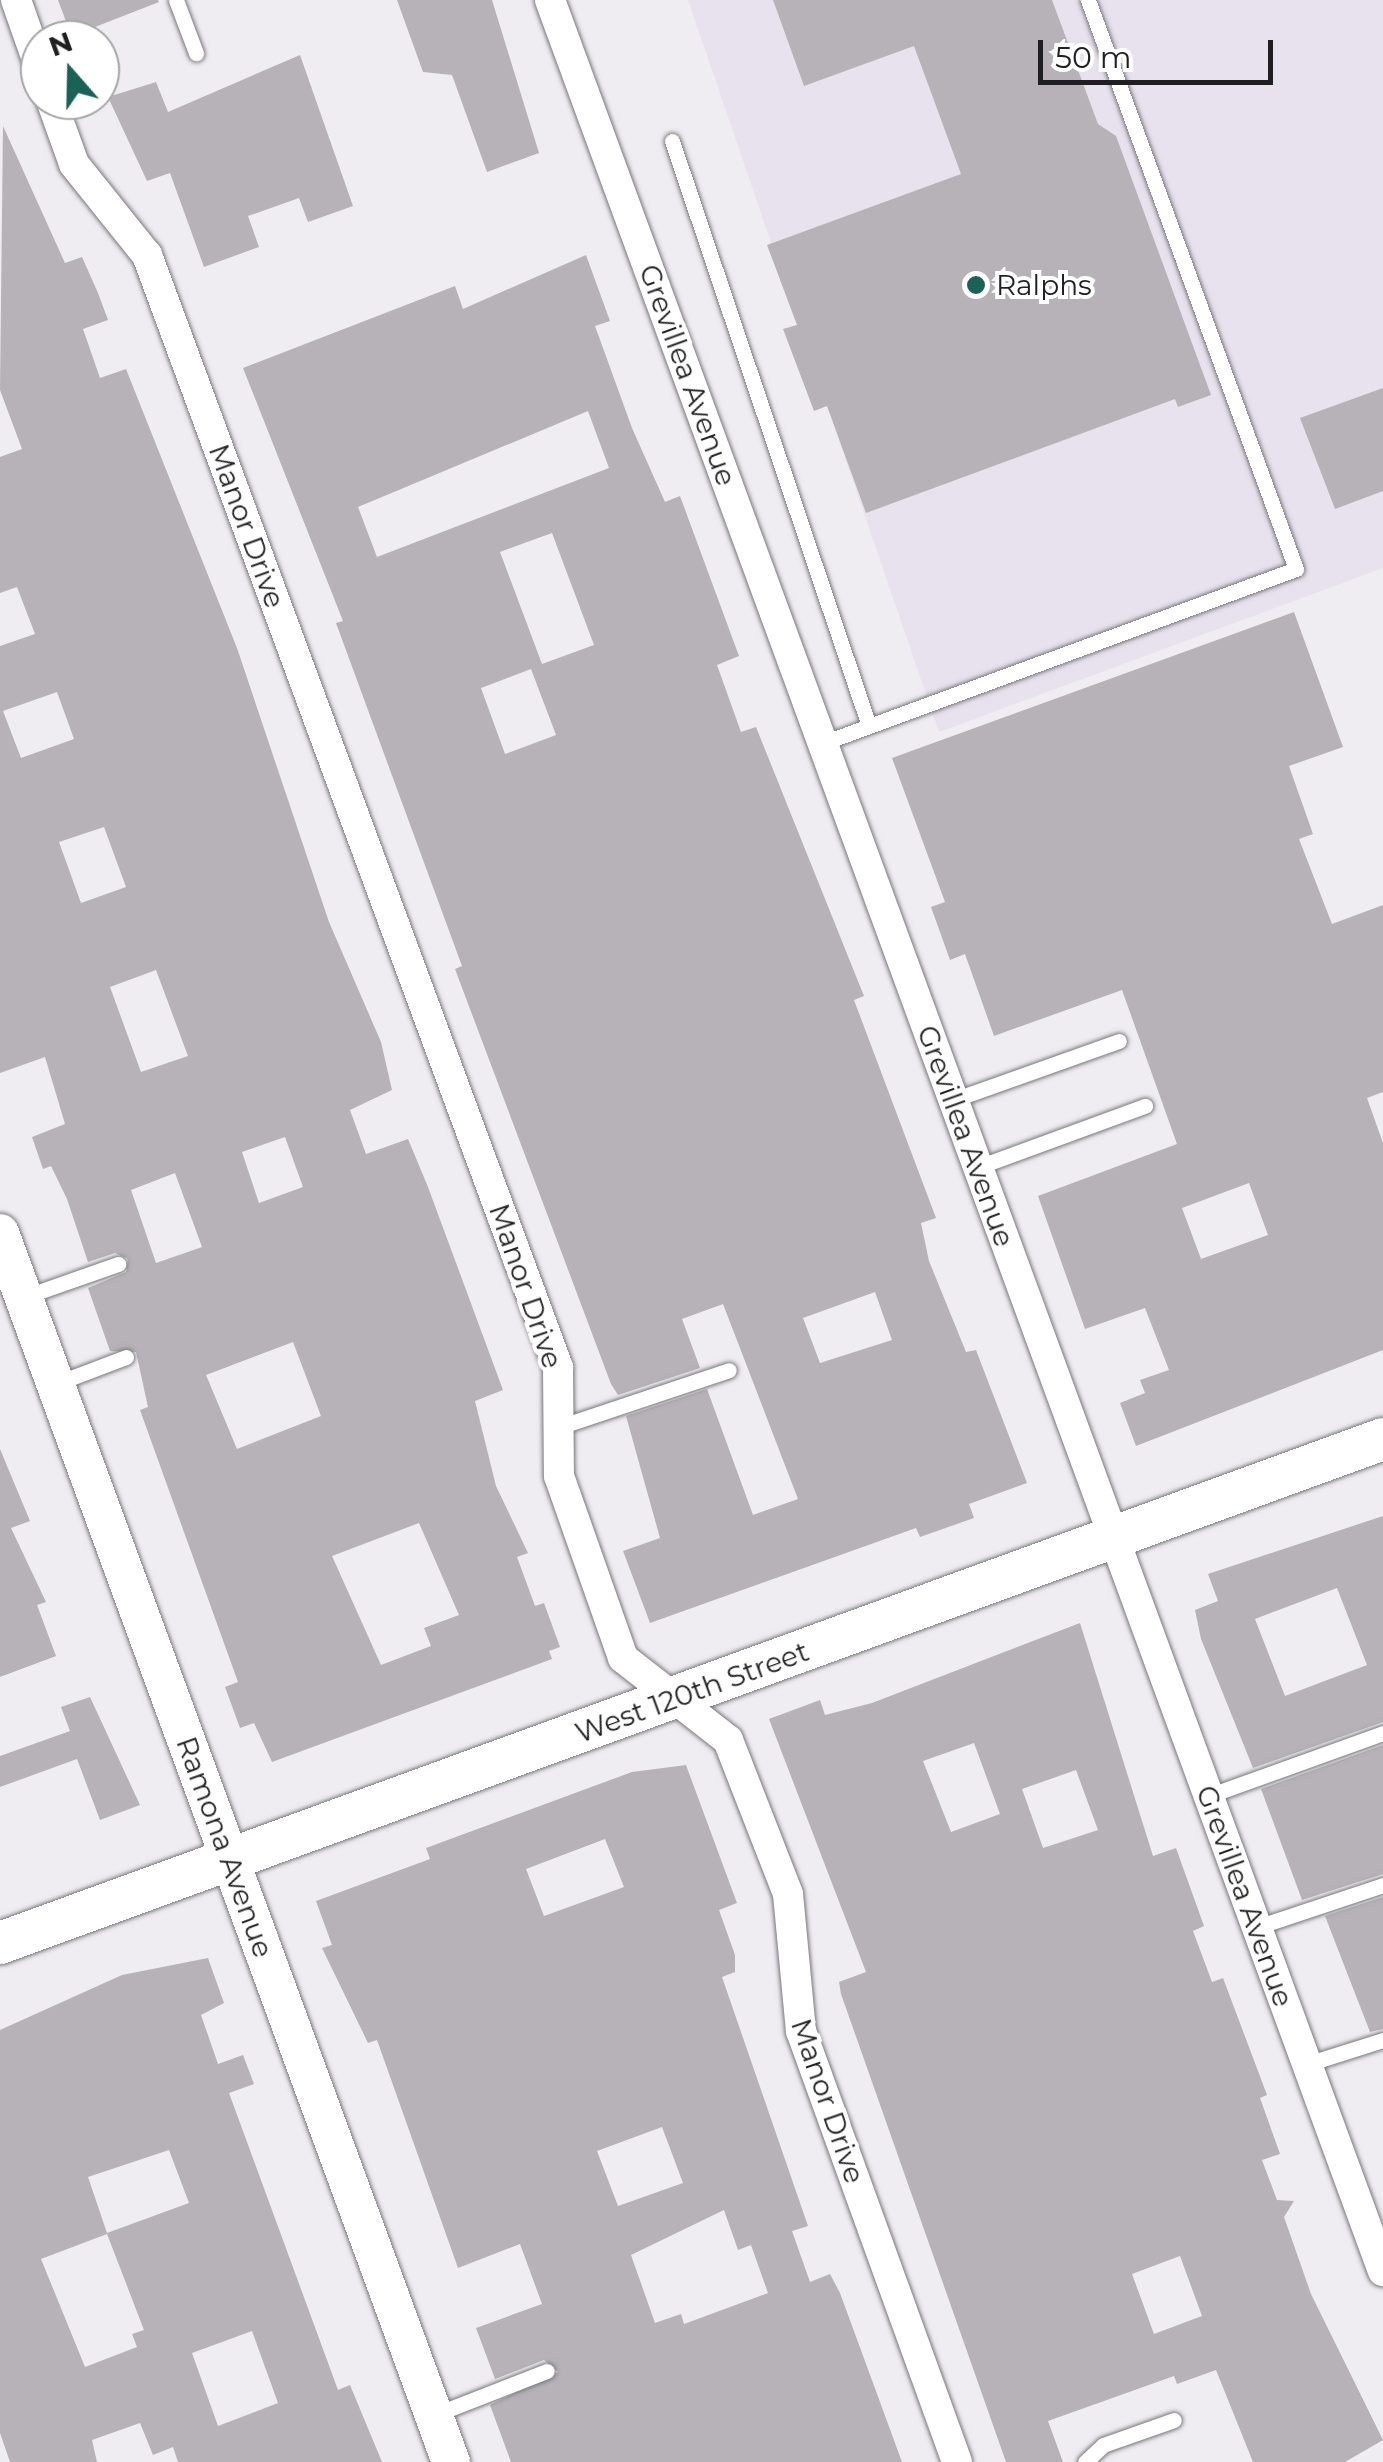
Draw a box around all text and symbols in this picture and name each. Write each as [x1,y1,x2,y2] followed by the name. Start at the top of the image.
[20,20,120,120] north arrow
[1043,20,1278,82] scale bar
[44,24,77,64] text: N
[1055,39,1132,76] text: 50 m
[632,260,744,490] street label: Grevillea Avenue
[996,268,1092,302] place label: Ralphs
[965,274,987,296] marker: Ralphs
[202,440,292,612] street label: Manor Drive
[910,1021,1022,1251] street label: Grevillea Avenue
[482,1199,570,1373] street label: Manor Drive
[571,1634,813,1750] street label: West 120th Street
[169,1732,281,1962] street label: Ramona Avenue
[1189,1781,1301,2011] street label: Grevillea Avenue
[784,2014,872,2188] street label: Manor Drive

